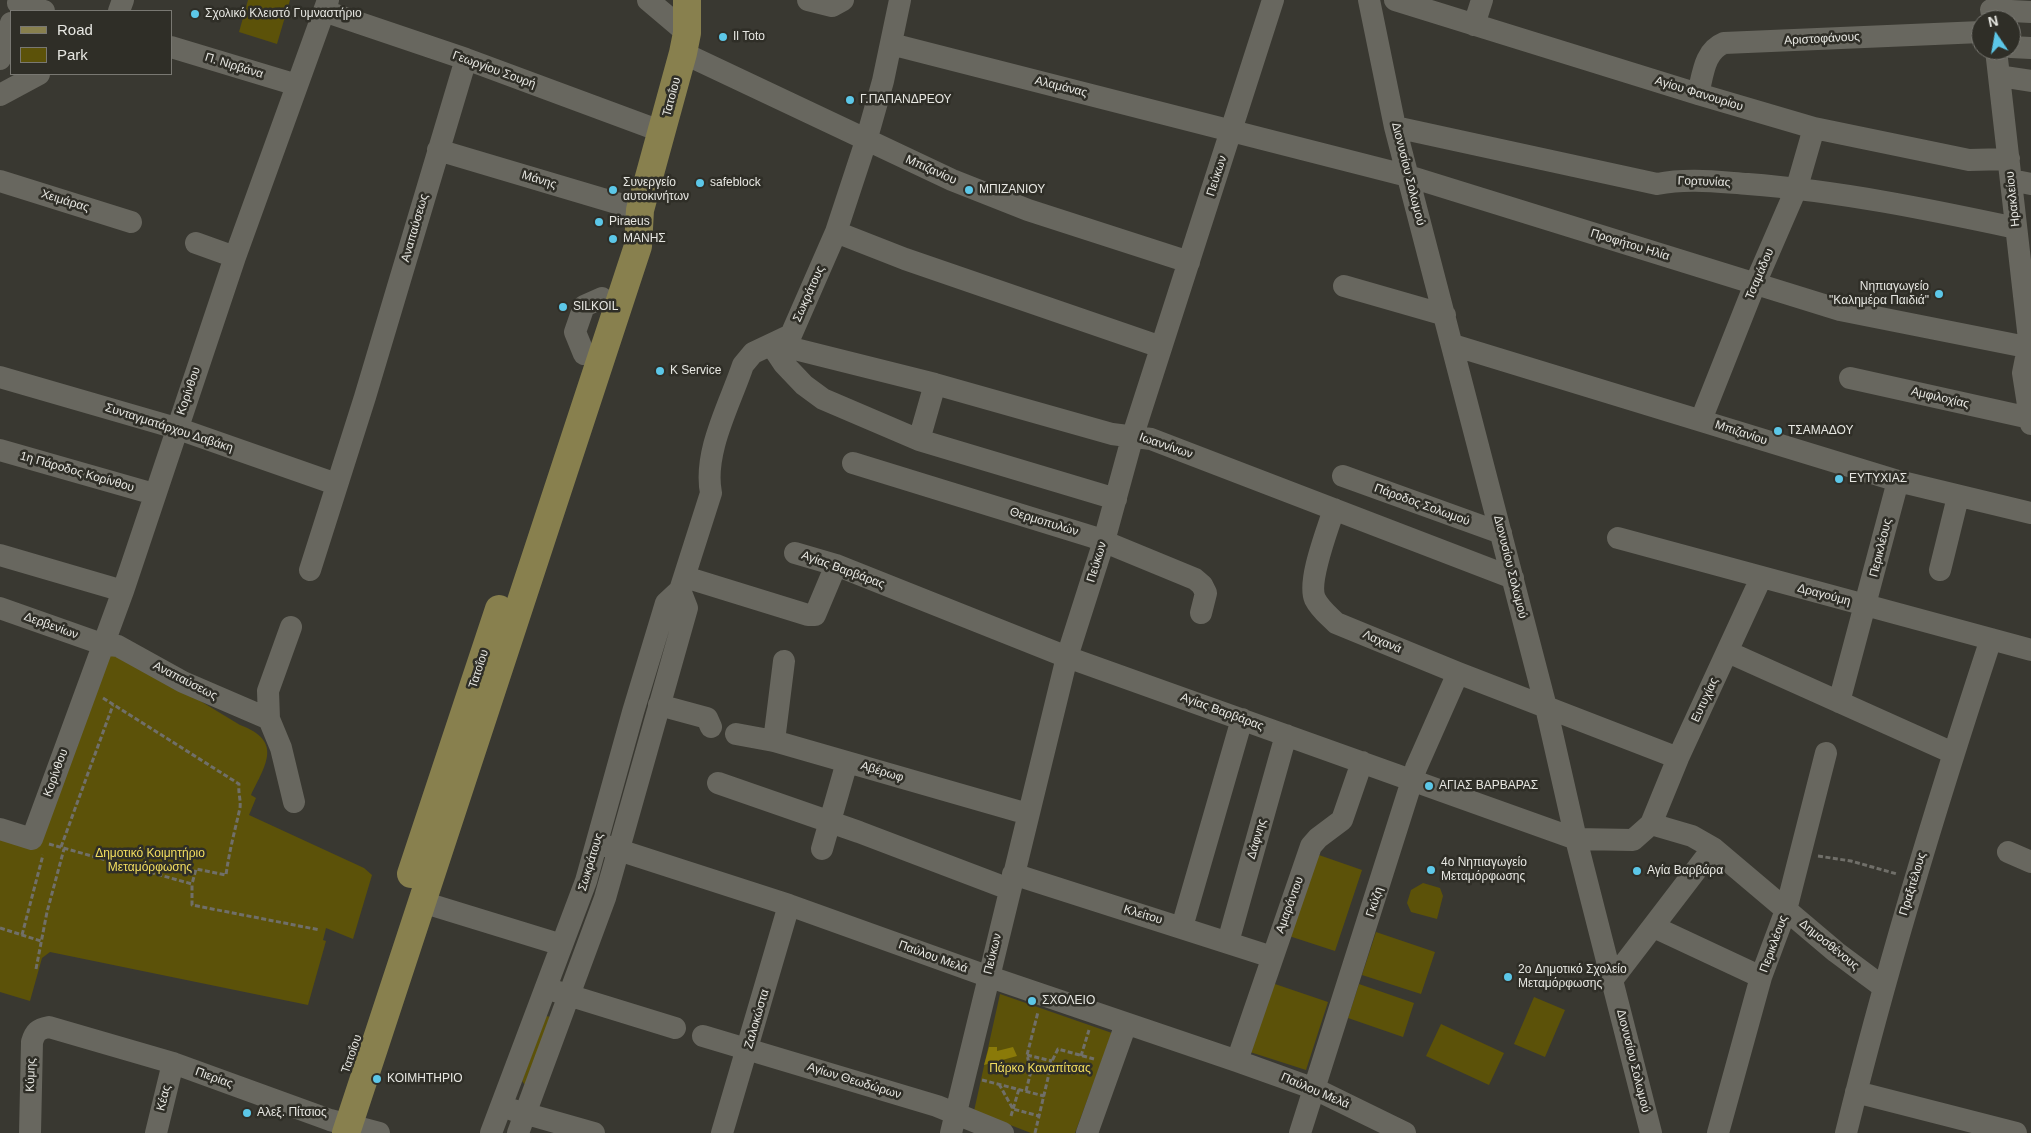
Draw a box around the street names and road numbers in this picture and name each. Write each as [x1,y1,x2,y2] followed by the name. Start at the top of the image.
[1784,30,1860,48] street label: Αριστοφάνους
[450,48,538,92] street label: Γεωργίου Σουρή
[203,50,265,82] street label: Π. Νιρβάνα
[1033,74,1089,100] street label: Αλαμάνας
[1653,74,1745,114] street label: Αγίου Φανουρίου
[660,76,684,118] street label: Τατοΐου
[1388,121,1428,227] street label: Διονυσίου Σολωμού
[903,152,959,188] street label: Μπιζανίου
[1204,154,1230,198] street label: Πεύκων
[520,168,558,192] street label: Μάνης
[2003,171,2023,227] street label: Ηρακλείου
[1677,174,1731,190] street label: Γορτυνίας
[39,187,91,215] street label: Χειμάρας
[398,192,432,264] street label: Αναπαύσεως
[1589,226,1671,264] street label: Προφήτου Ηλία
[1743,246,1777,302] street label: Τσαμάδου
[790,264,828,324] street label: Σωκράτους
[174,365,204,417] street label: Κορίνθου
[1910,384,1970,412] street label: Αμφιλοχίας
[103,400,235,456] street label: Συνταγματάρχου Δαβάκη
[1713,418,1769,448] street label: Μπιζανίου
[1137,430,1195,462] street label: Ιωαννίνων
[18,449,136,495] street label: 1η Πάροδος Κορίνθου
[1372,481,1472,529] street label: Πάροδος Σολωμού
[1008,505,1080,539] street label: Θερμοπυλών
[1490,514,1530,620] street label: Διονυσίου Σολωμού
[1867,517,1895,579] street label: Περικλέους
[1084,540,1110,584] street label: Πεύκων
[799,548,887,592] street label: Αγίας Βαρβάρας
[1796,581,1852,609] street label: Δραγούμη
[22,610,80,642] street label: Δερβενίων
[1360,627,1404,657] street label: Λαχανά
[466,648,492,690] street label: Τατοΐου
[150,659,220,703] street label: Αναπαύσεως
[1688,675,1722,725] street label: Ευτυχίας
[1178,690,1266,734] street label: Αγίας Βαρβάρας
[41,747,71,799] street label: Κορίνθου
[859,759,905,785] street label: Αβέρωφ
[1244,817,1270,861] street label: Δάφνης
[575,831,607,893] street label: Σωκράτους
[1897,851,1929,917] street label: Πραξιτέλους
[1273,875,1307,935] street label: Αμαράντου
[1363,885,1387,919] street label: Γκύζη
[1122,902,1164,928] street label: Κλείτου
[1757,913,1791,975] street label: Περικλέους
[1796,917,1862,973] street label: Δημοσθένους
[981,932,1005,976] street label: Πεύκων
[896,938,970,976] street label: Παύλου Μελά
[742,988,772,1050] street label: Ζαλοκώστα
[1613,1008,1653,1114] street label: Διονυσίου Σολωμού
[339,1033,365,1075] street label: Τατοΐου
[23,1058,39,1092] street label: Κύμης
[805,1060,903,1102] street label: Αγίων Θεωδώρων
[193,1065,235,1091] street label: Πιερίας
[1279,1070,1351,1112] street label: Παύλου Μελά
[154,1084,174,1112] street label: Κέας

